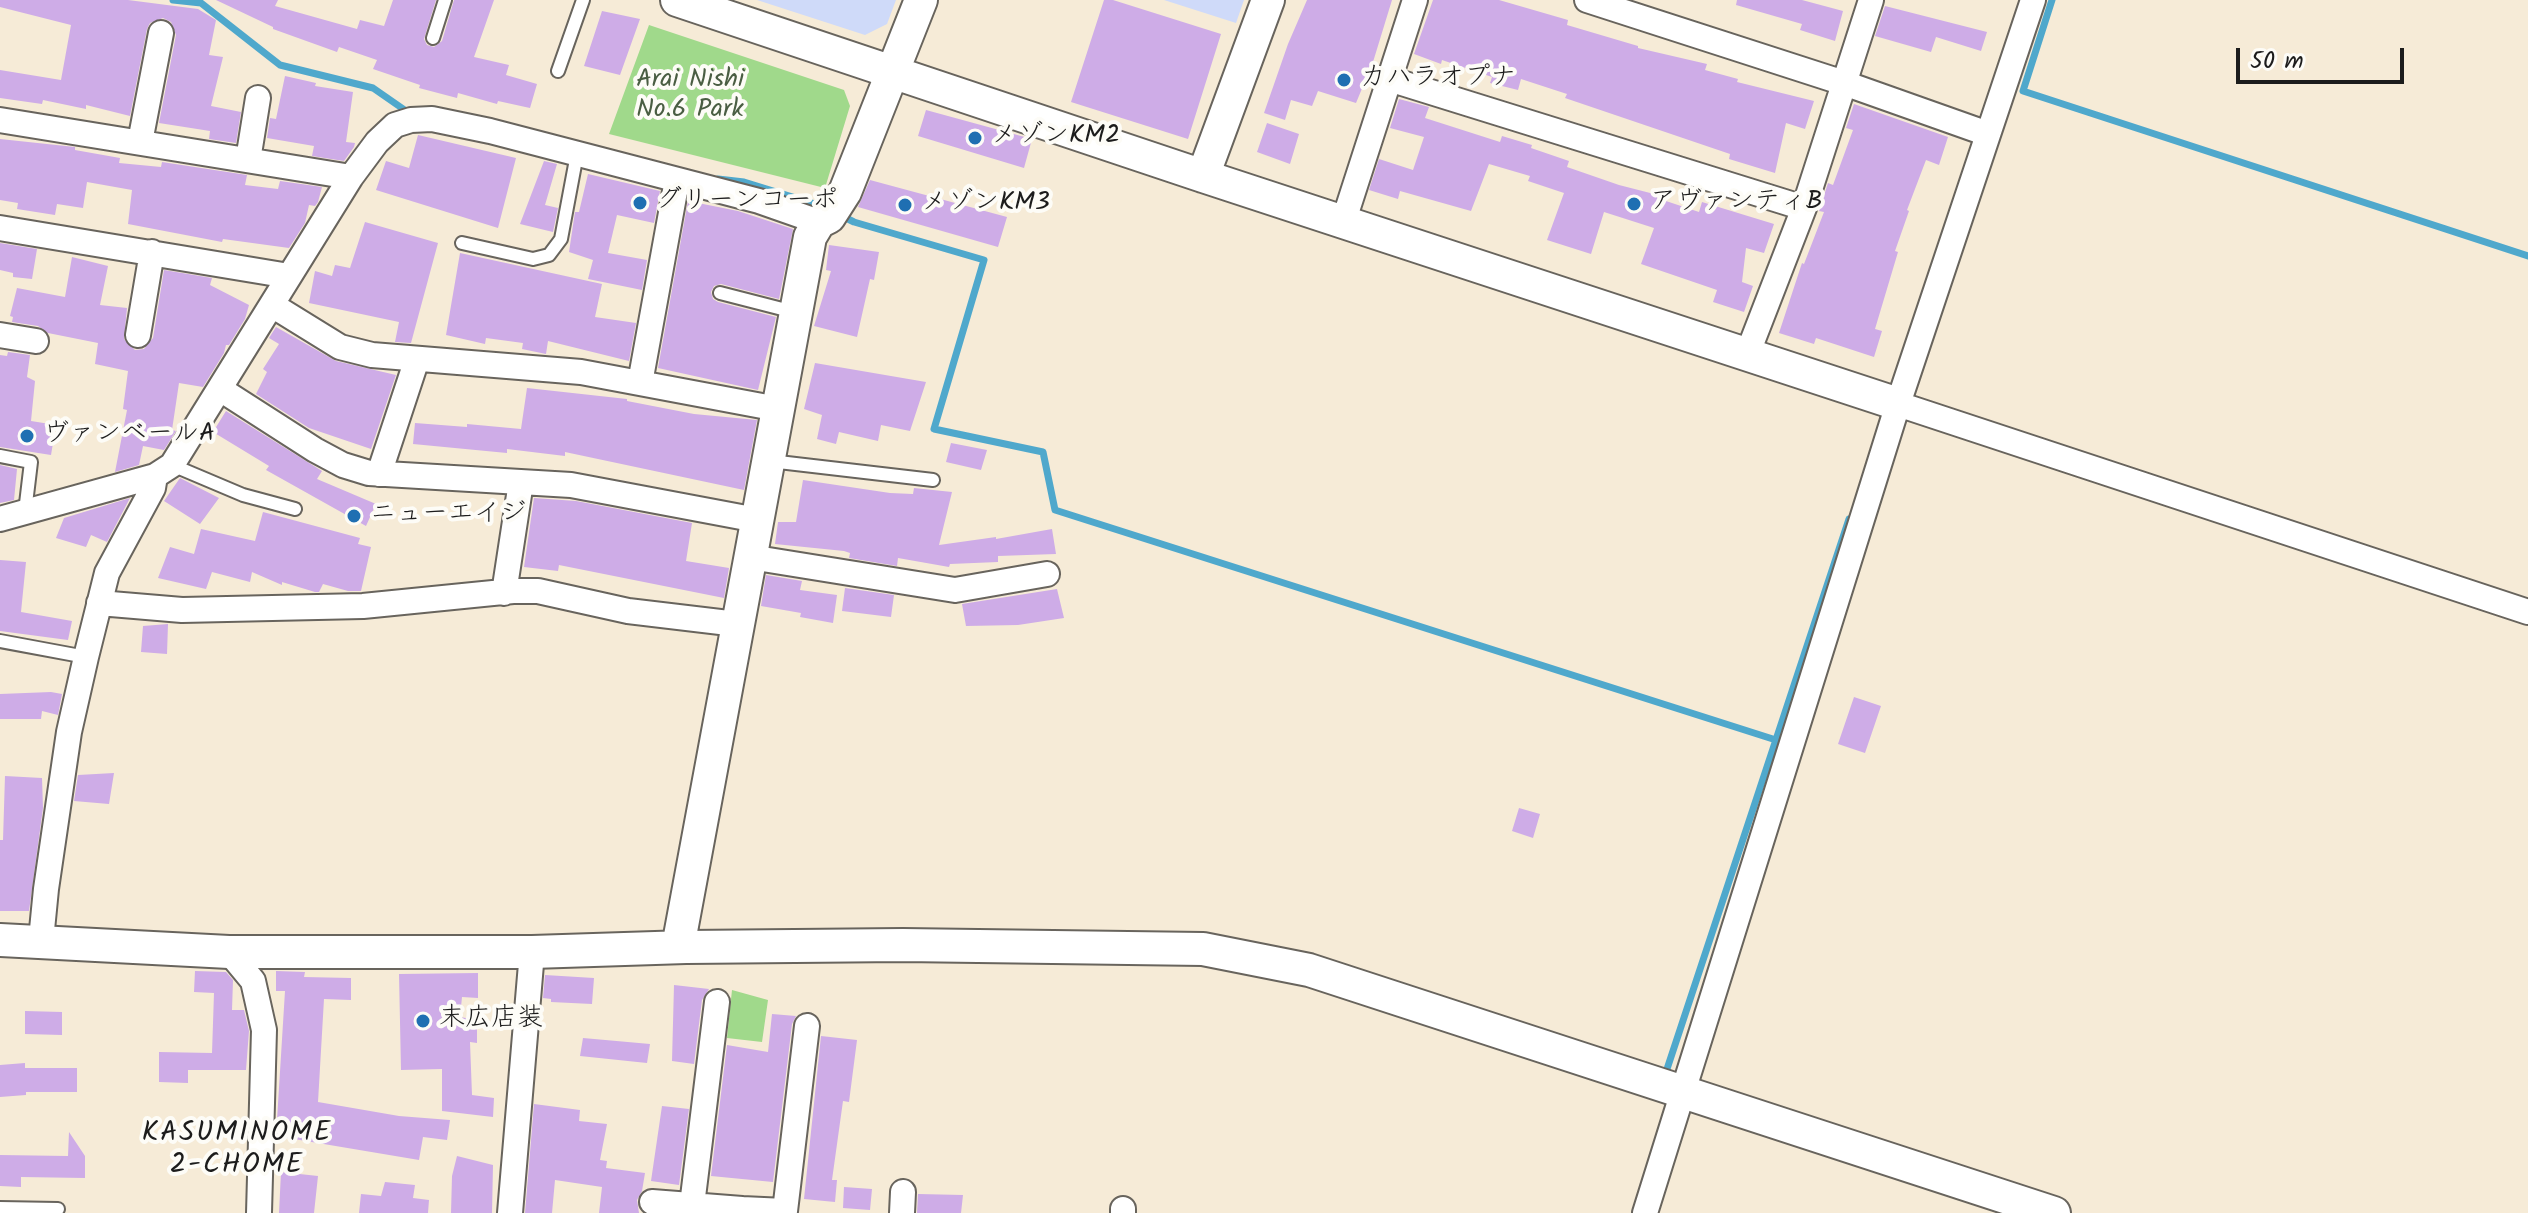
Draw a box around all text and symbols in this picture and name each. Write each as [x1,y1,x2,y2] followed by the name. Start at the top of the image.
[2240,32,2408,82] scale bar
[2250,42,2304,81] text: 50 m
[1360,64,1516,96] place label: カハラオプナ
[636,66,744,128] park label: Arai Nishi No.6 Park
[1335,71,1353,89] marker: カハラオプナ
[991,122,1120,154] place label: メゾンKM2
[966,129,984,147] marker: メゾンKM2
[656,187,838,219] place label: グリーンコーポ
[1650,188,1823,220] place label: アヴァンティB
[921,189,1050,221] place label: メゾンKM3
[631,194,649,212] marker: グリーンコーポ
[1625,195,1643,213] marker: アヴァンティB
[896,196,914,214] marker: メゾンKM3
[43,420,215,452] place label: ヴァンベールA
[18,427,36,445] marker: ヴァンベールA
[370,500,526,532] place label: ニューエイジ
[345,507,363,525] marker: ニューエイジ
[439,1005,543,1037] place label: 末広店装
[414,1012,432,1030] marker: 末広店装
[142,1118,332,1184] district label: KASUMINOME 2-CHOME

